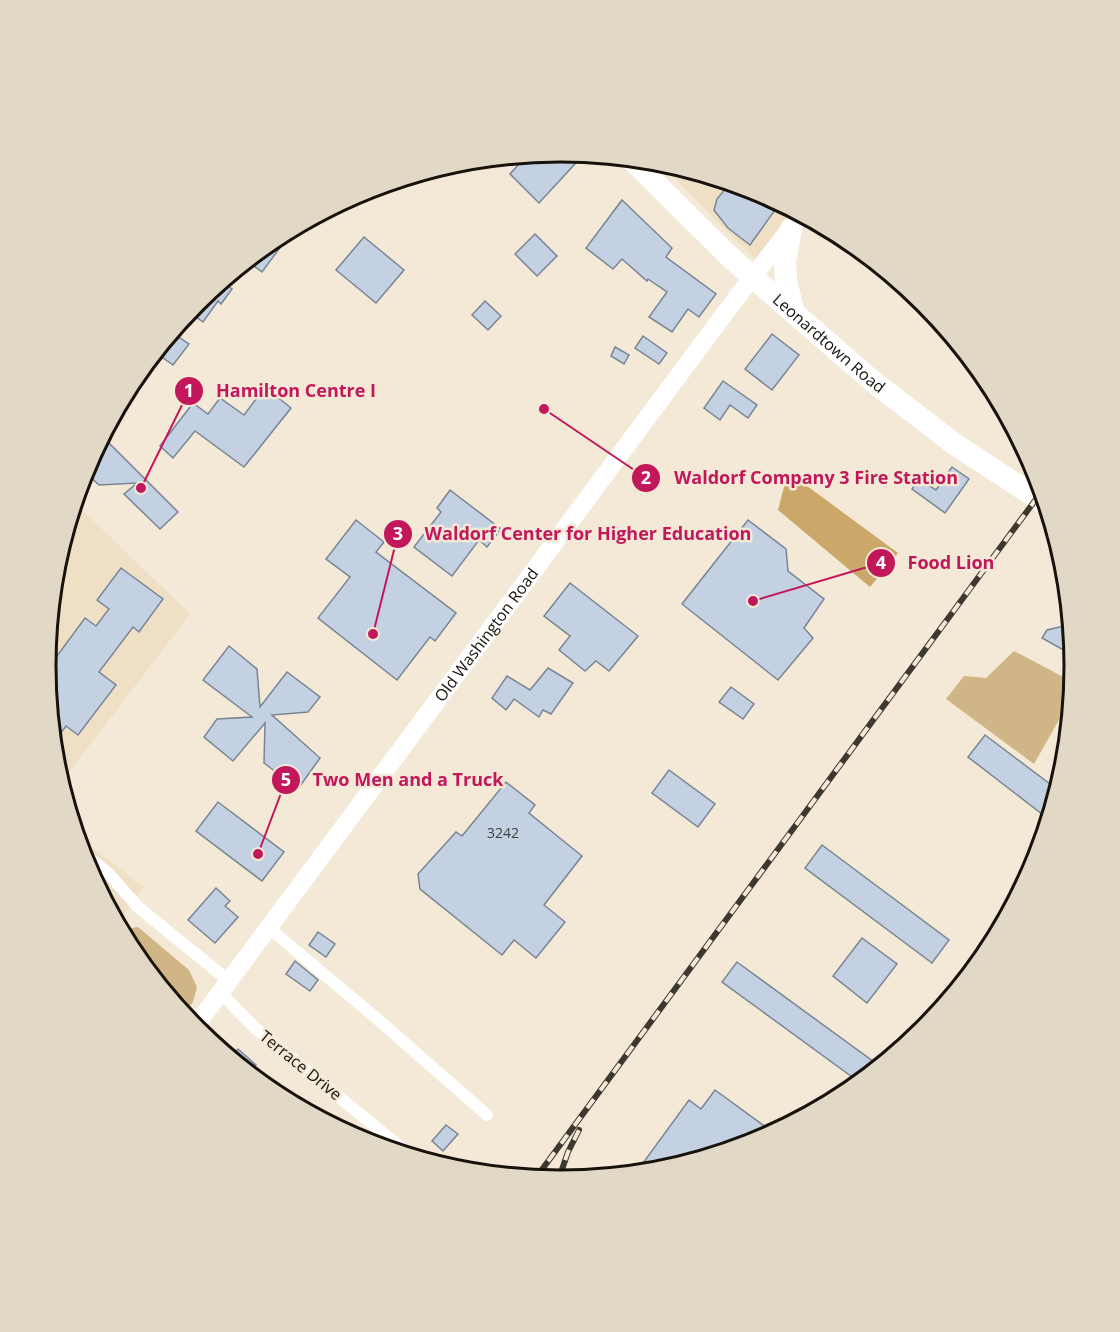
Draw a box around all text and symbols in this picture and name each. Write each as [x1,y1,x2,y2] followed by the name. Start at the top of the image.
[768,288,890,398] street label: Leonardtown Road
[174,373,388,409] callout: Hamilton Centre I
[184,378,194,402] text: 1
[216,378,376,402] text: Hamilton Centre I
[631,460,970,496] callout: Waldorf Company 3 Fire Station
[641,465,651,489] text: 2
[674,465,958,489] text: Waldorf Company 3 Fire Station
[383,516,764,552] callout: Waldorf Center for Higher Education
[393,521,403,545] text: 3
[425,521,751,545] text: Waldorf Center for Higher Education
[866,545,1007,581] callout: Food Lion
[876,550,886,574] text: 4
[908,550,994,574] text: Food Lion
[429,563,543,706] street label: Old Washington Road
[271,762,516,798] callout: Two Men and a Truck
[281,767,291,791] text: 5
[313,767,504,791] text: Two Men and a Truck
[487,823,519,842] house number: 3242
[255,1025,347,1105] street label: Terrace Drive

